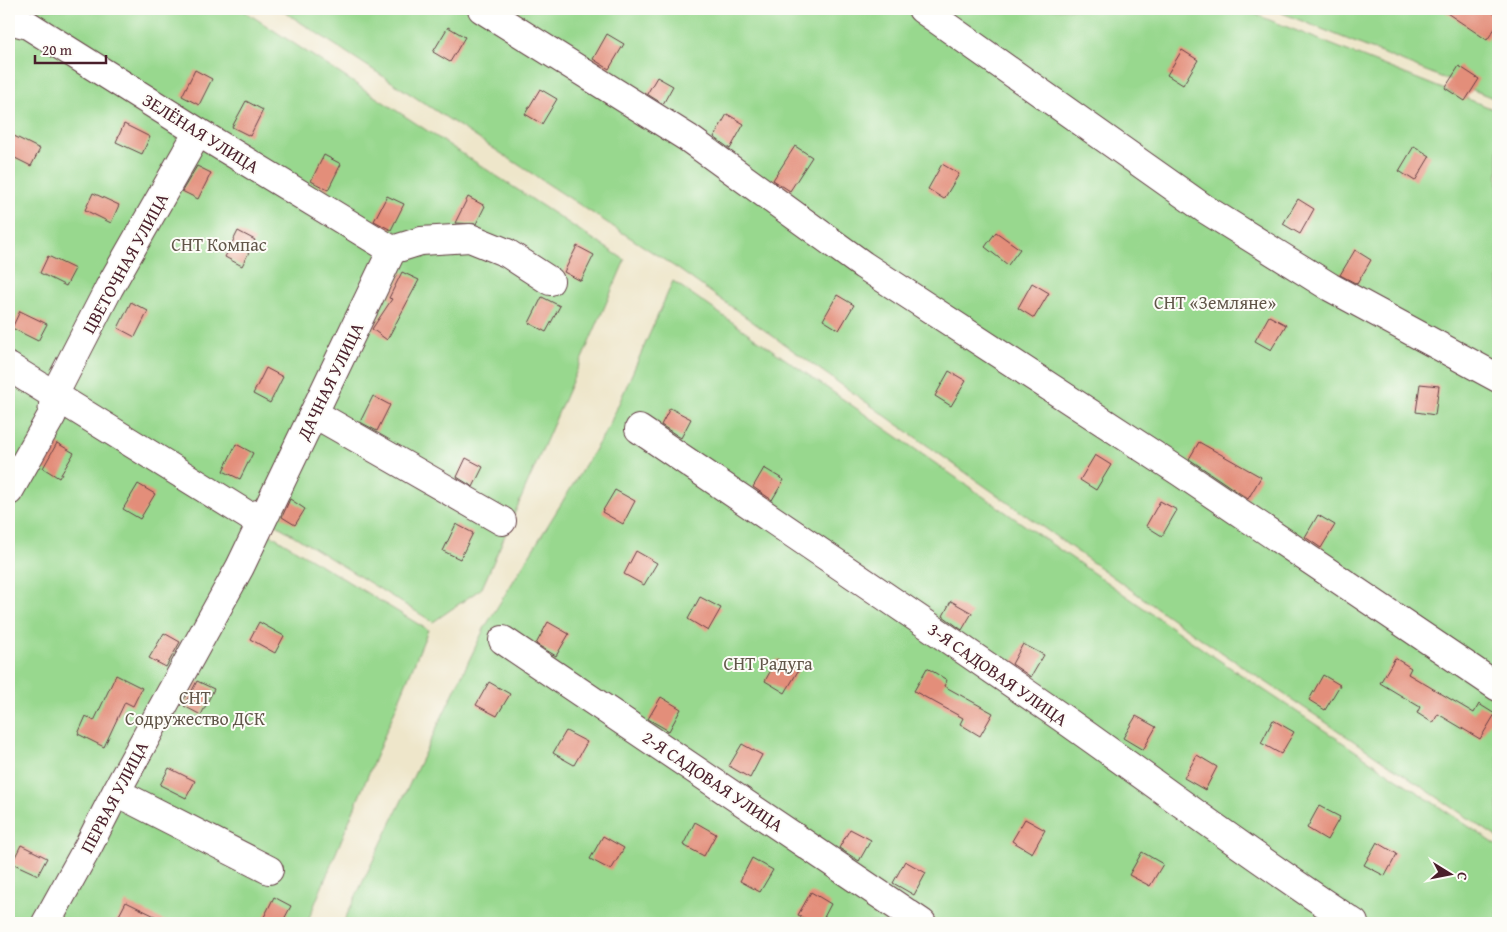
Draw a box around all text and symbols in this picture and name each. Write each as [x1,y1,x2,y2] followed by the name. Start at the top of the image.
[35,32,106,64] scale bar
[42,39,73,60] text: 20 m
[137,86,265,180] street label: ЗЕЛЁНАЯ УЛИЦА
[75,188,175,338] street label: ЦВЕТОЧНАЯ УЛИЦА
[171,231,267,258] park label: СНТ Компас
[1154,289,1276,316] park label: СНТ «Земляне»
[289,318,370,445] street label: ДАЧНАЯ УЛИЦА
[923,616,1073,732] street label: 3-Я САДОВАЯ УЛИЦА
[723,650,813,677] park label: СНТ Радуга
[125,684,265,732] park label: СНТ Содружество ДСК
[637,724,789,838] street label: 2-Я САДОВАЯ УЛИЦА
[73,736,155,858] street label: ПЕРВАЯ УЛИЦА
[1424,850,1474,900] north arrow
[1452,871,1473,882] text: С

